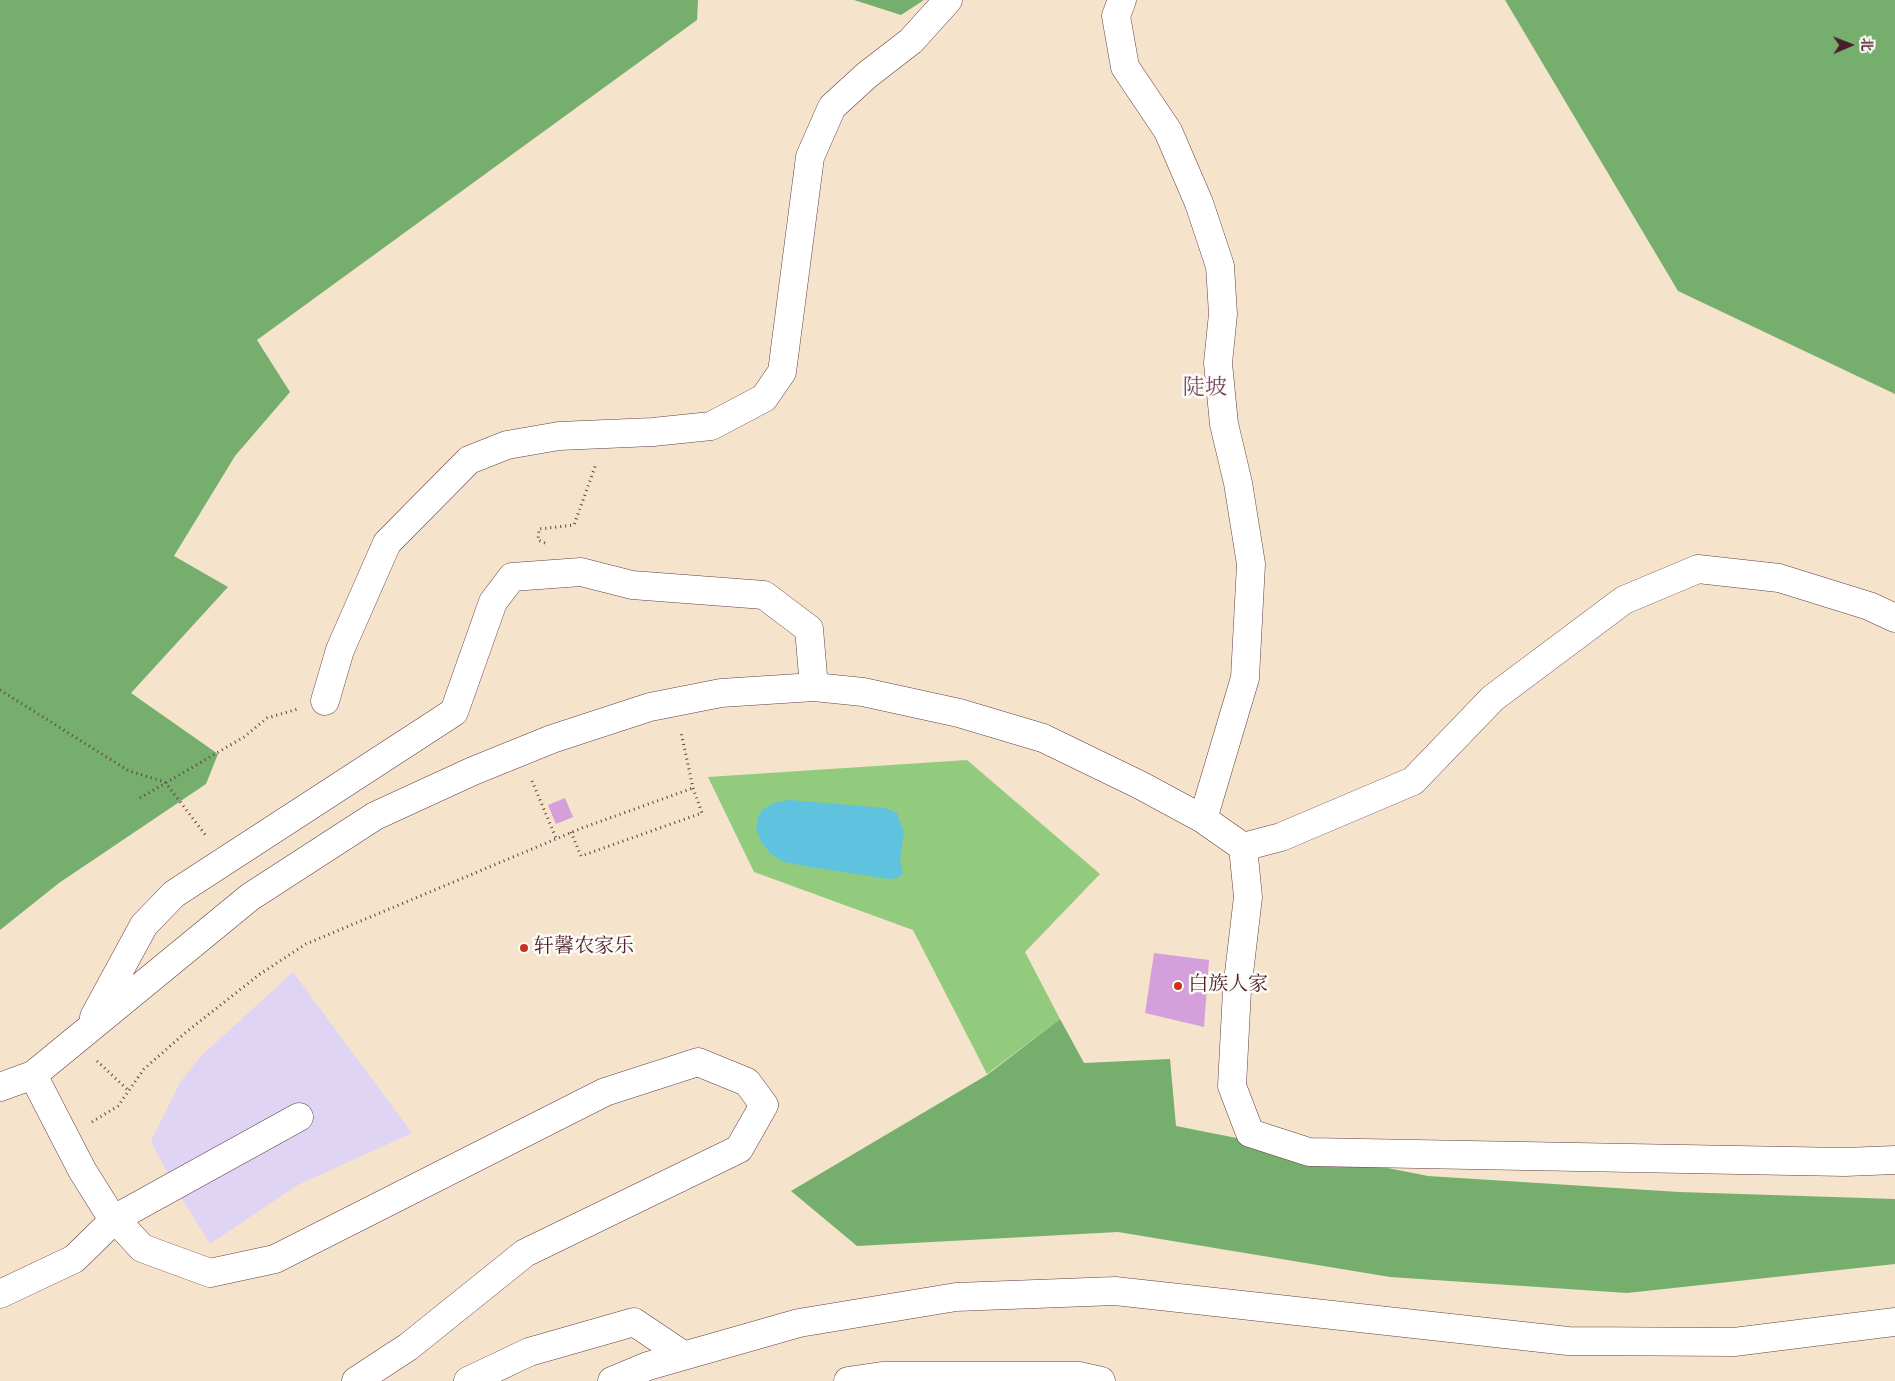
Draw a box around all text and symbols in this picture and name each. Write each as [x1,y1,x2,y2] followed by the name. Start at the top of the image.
[1825,20,1875,70] north arrow
[1856,38,1875,52] text: 北
[1183,377,1227,403] district label: 陡坡
[534,936,634,960] place label: 轩馨农家乐
[518,942,530,954] marker: 轩馨农家乐
[1188,974,1268,998] place label: 白族人家
[1172,980,1184,992] marker: 白族人家

